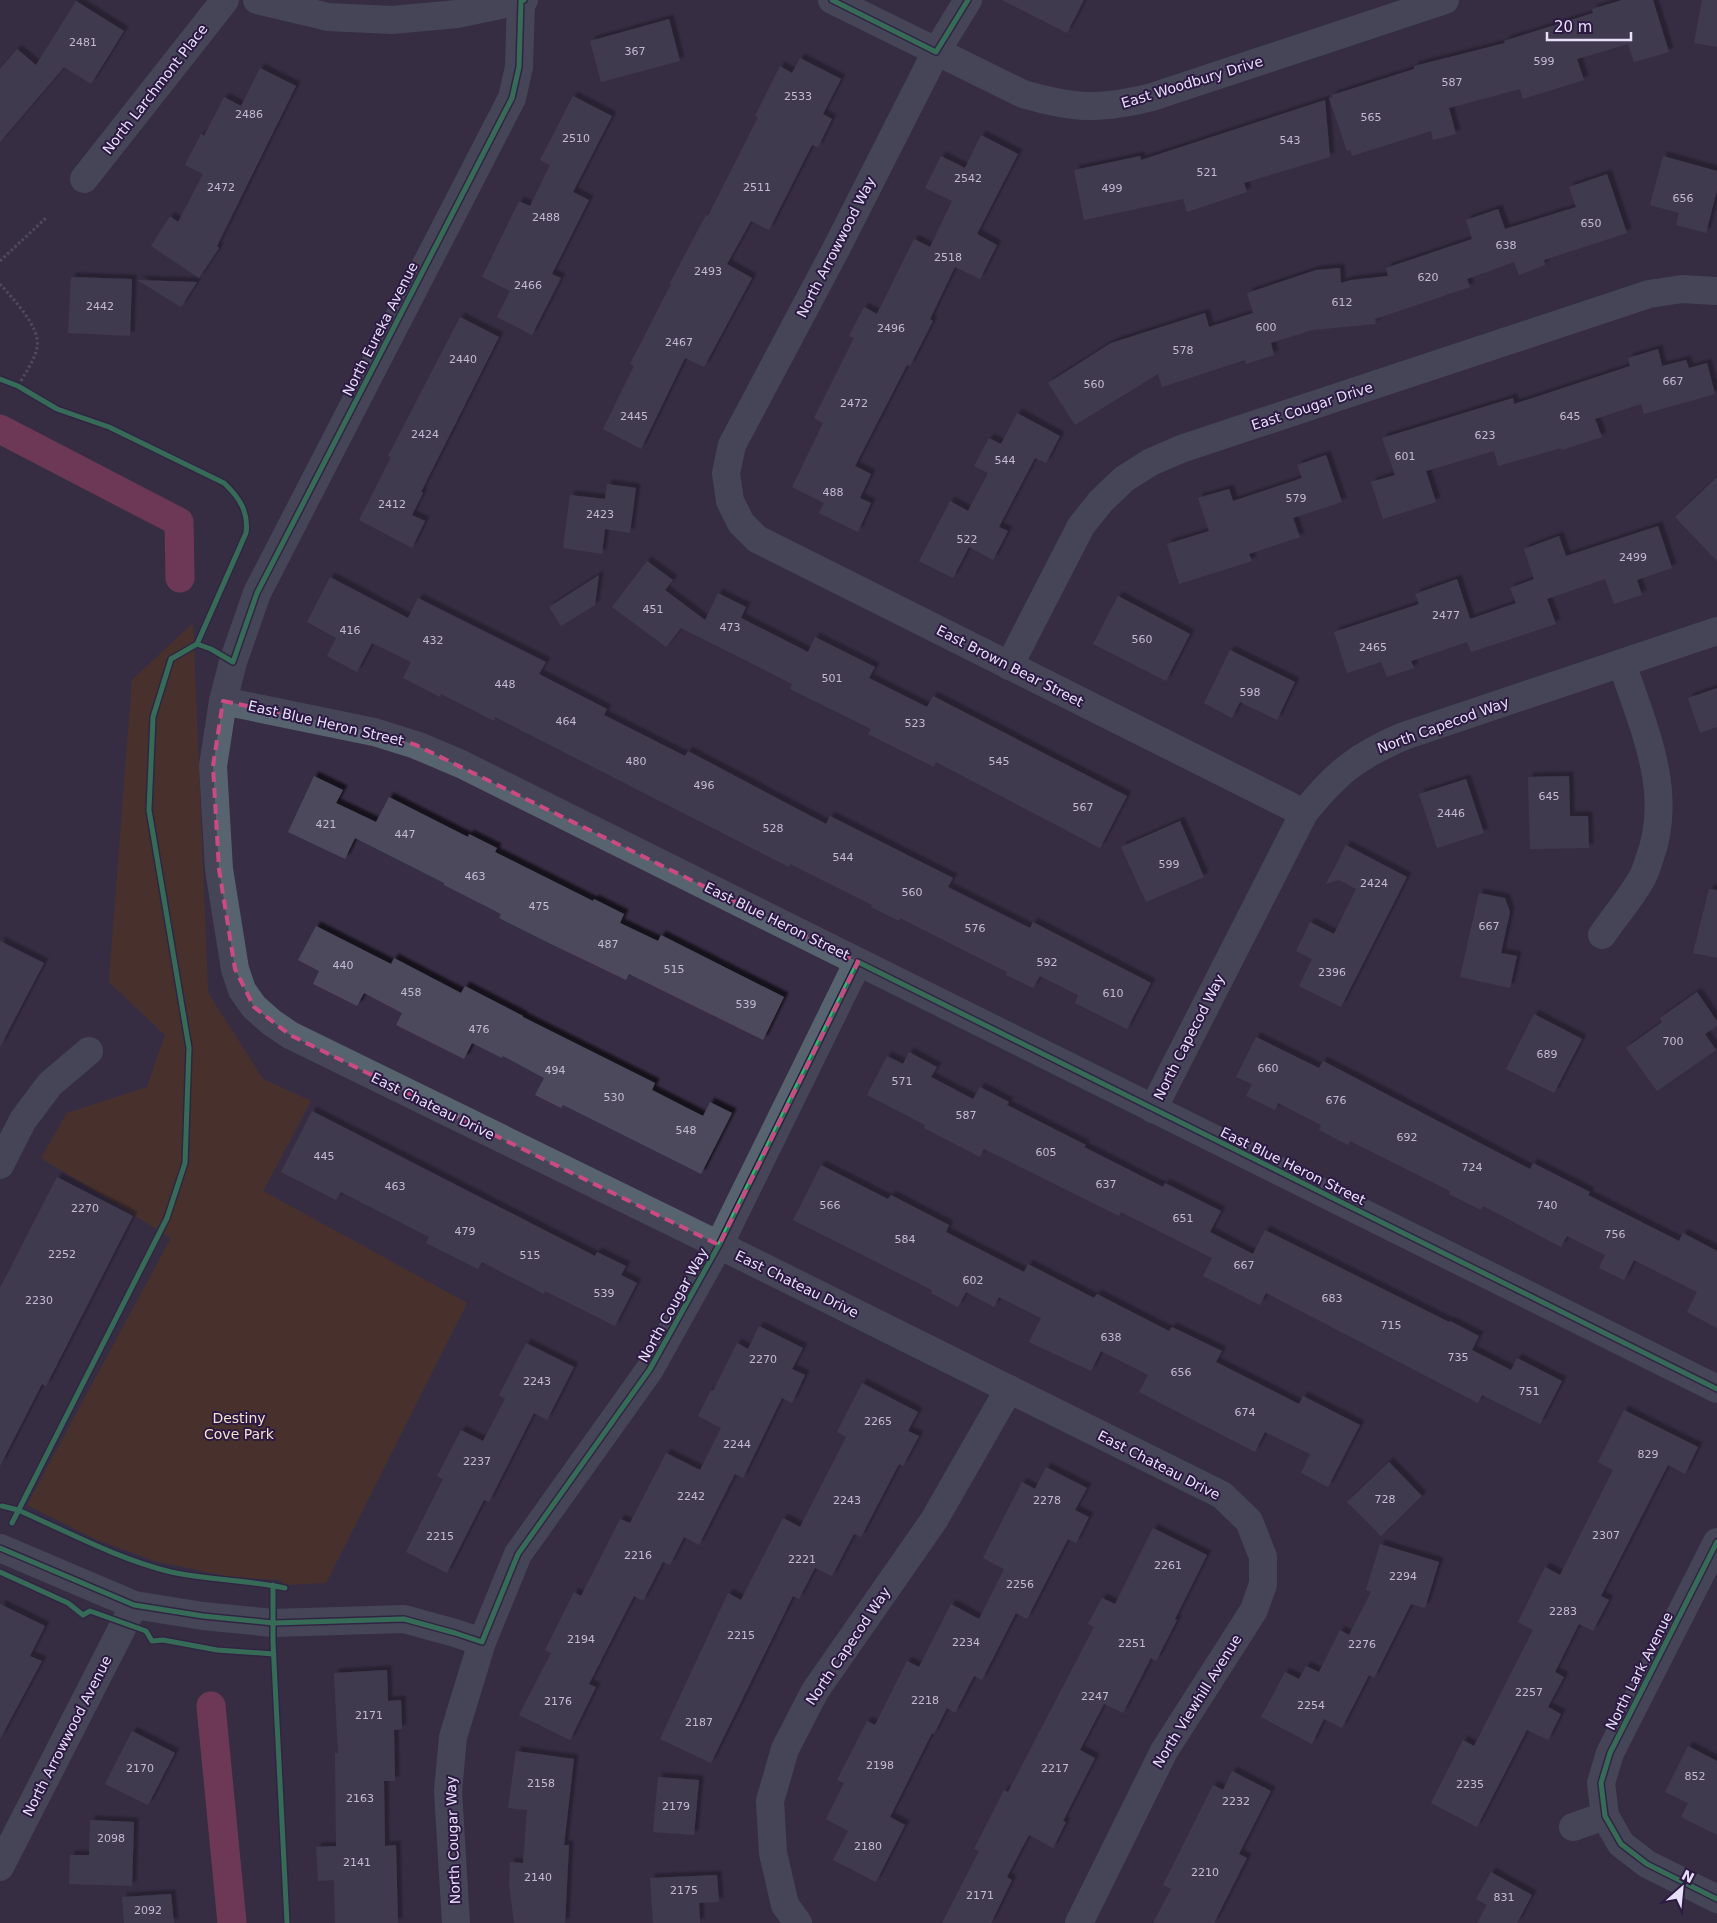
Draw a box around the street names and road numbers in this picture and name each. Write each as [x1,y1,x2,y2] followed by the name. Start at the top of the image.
[99,21,211,157] street label: North Larchmont Place
[1119,53,1265,111] street label: East Woodbury Drive
[793,174,879,320] street label: North Arrowwood Way
[339,259,421,399] street label: North Eureka Avenue
[1249,379,1375,433] street label: East Cougar Drive
[934,622,1087,710] street label: East Brown Bear Street
[1375,694,1511,756] street label: North Capecod Way
[247,697,406,749] street label: East Blue Heron Street
[702,879,852,963] street label: East Blue Heron Street
[1150,971,1228,1103] street label: North Capecod Way
[369,1069,497,1143] street label: East Chateau Drive
[1218,1124,1368,1208] street label: East Blue Heron Street
[635,1245,711,1365] street label: North Cougar Way
[733,1247,861,1321] street label: East Chateau Drive
[1095,1427,1223,1503] street label: East Chateau Drive
[803,1584,893,1708] street label: North Capecod Way
[1602,1609,1676,1733] street label: North Lark Avenue
[1149,1632,1245,1770] street label: North Viewhill Avenue
[19,1653,115,1819] street label: North Arrowwood Avenue
[443,1776,463,1904] street label: North Cougar Way

